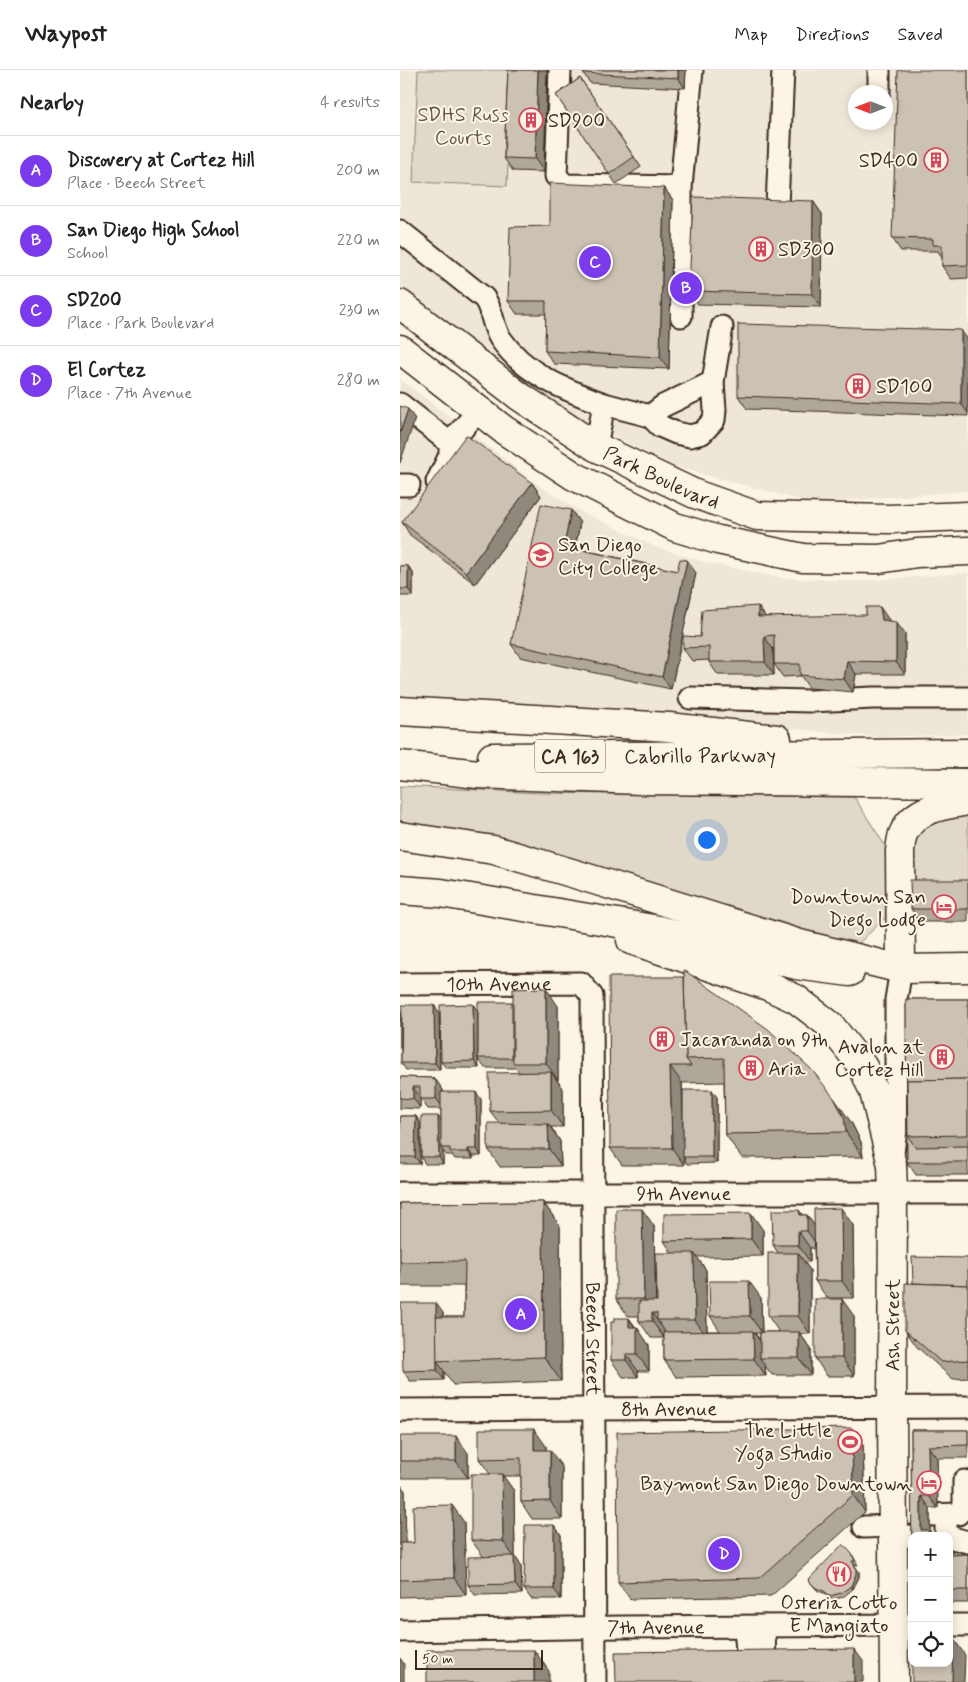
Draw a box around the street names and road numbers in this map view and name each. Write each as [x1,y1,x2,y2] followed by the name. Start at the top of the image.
[599,440,723,516] street label: Park Boulevard
[535,739,605,772] road number: CA 163
[624,743,776,771] street label: Cabrillo Parkway
[446,971,552,999] street label: 10th Avenue
[637,1181,732,1208] street label: 9th Avenue
[880,1279,907,1371] street label: Ash Street
[578,1282,606,1396] street label: Beech Street
[621,1396,717,1424] street label: 8th Avenue
[607,1614,705,1642] street label: 7th Avenue

